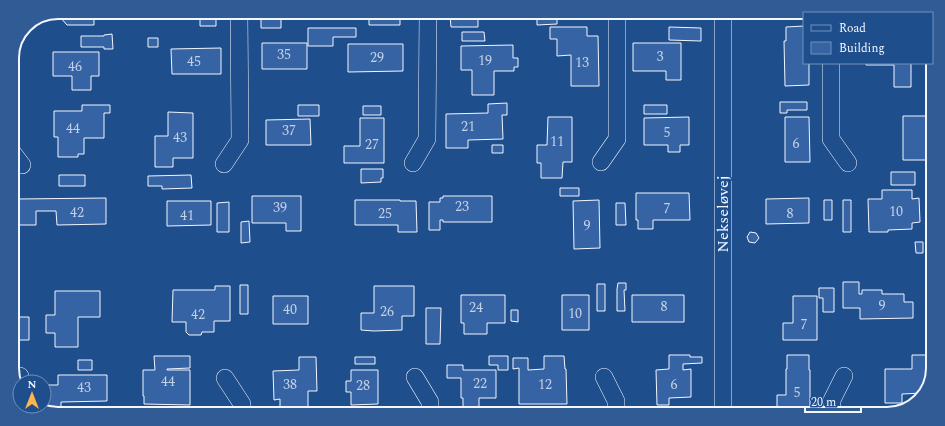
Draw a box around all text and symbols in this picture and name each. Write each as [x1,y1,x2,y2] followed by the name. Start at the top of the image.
[803,12,933,64] legend
[839,19,866,38] text: Road
[839,39,885,58] text: Building
[277,44,291,65] house number: 35
[657,46,664,67] house number: 3
[370,47,384,68] house number: 29
[478,50,492,71] house number: 19
[187,51,201,72] house number: 45
[575,52,589,73] house number: 13
[68,56,82,77] house number: 46
[461,116,475,137] house number: 21
[66,118,80,139] house number: 44
[282,120,296,141] house number: 37
[664,122,671,143] house number: 5
[173,127,187,148] house number: 43
[550,131,564,152] house number: 11
[793,133,800,154] house number: 6
[365,134,379,155] house number: 27
[711,175,735,253] street label: Nekseløvej
[455,196,469,217] house number: 23
[273,197,287,218] house number: 39
[664,198,671,219] house number: 7
[889,201,903,222] house number: 10
[70,202,84,223] house number: 42
[378,203,392,224] house number: 25
[787,203,794,224] house number: 8
[180,205,194,226] house number: 41
[584,215,591,236] house number: 9
[879,295,886,316] house number: 9
[661,296,668,317] house number: 8
[469,297,483,318] house number: 24
[283,299,297,320] house number: 40
[380,301,394,322] house number: 26
[568,303,582,324] house number: 10
[191,304,205,325] house number: 42
[801,314,808,335] house number: 7
[161,371,175,392] house number: 44
[473,373,487,394] house number: 22
[12,374,52,414] north arrow
[283,374,297,395] house number: 38
[538,374,552,395] house number: 12
[671,374,678,395] house number: 6
[356,375,370,396] house number: 28
[28,376,37,393] text: N
[77,377,91,398] house number: 43
[794,382,801,403] house number: 5
[805,388,861,414] scale bar
[811,393,836,412] text: 20 m

